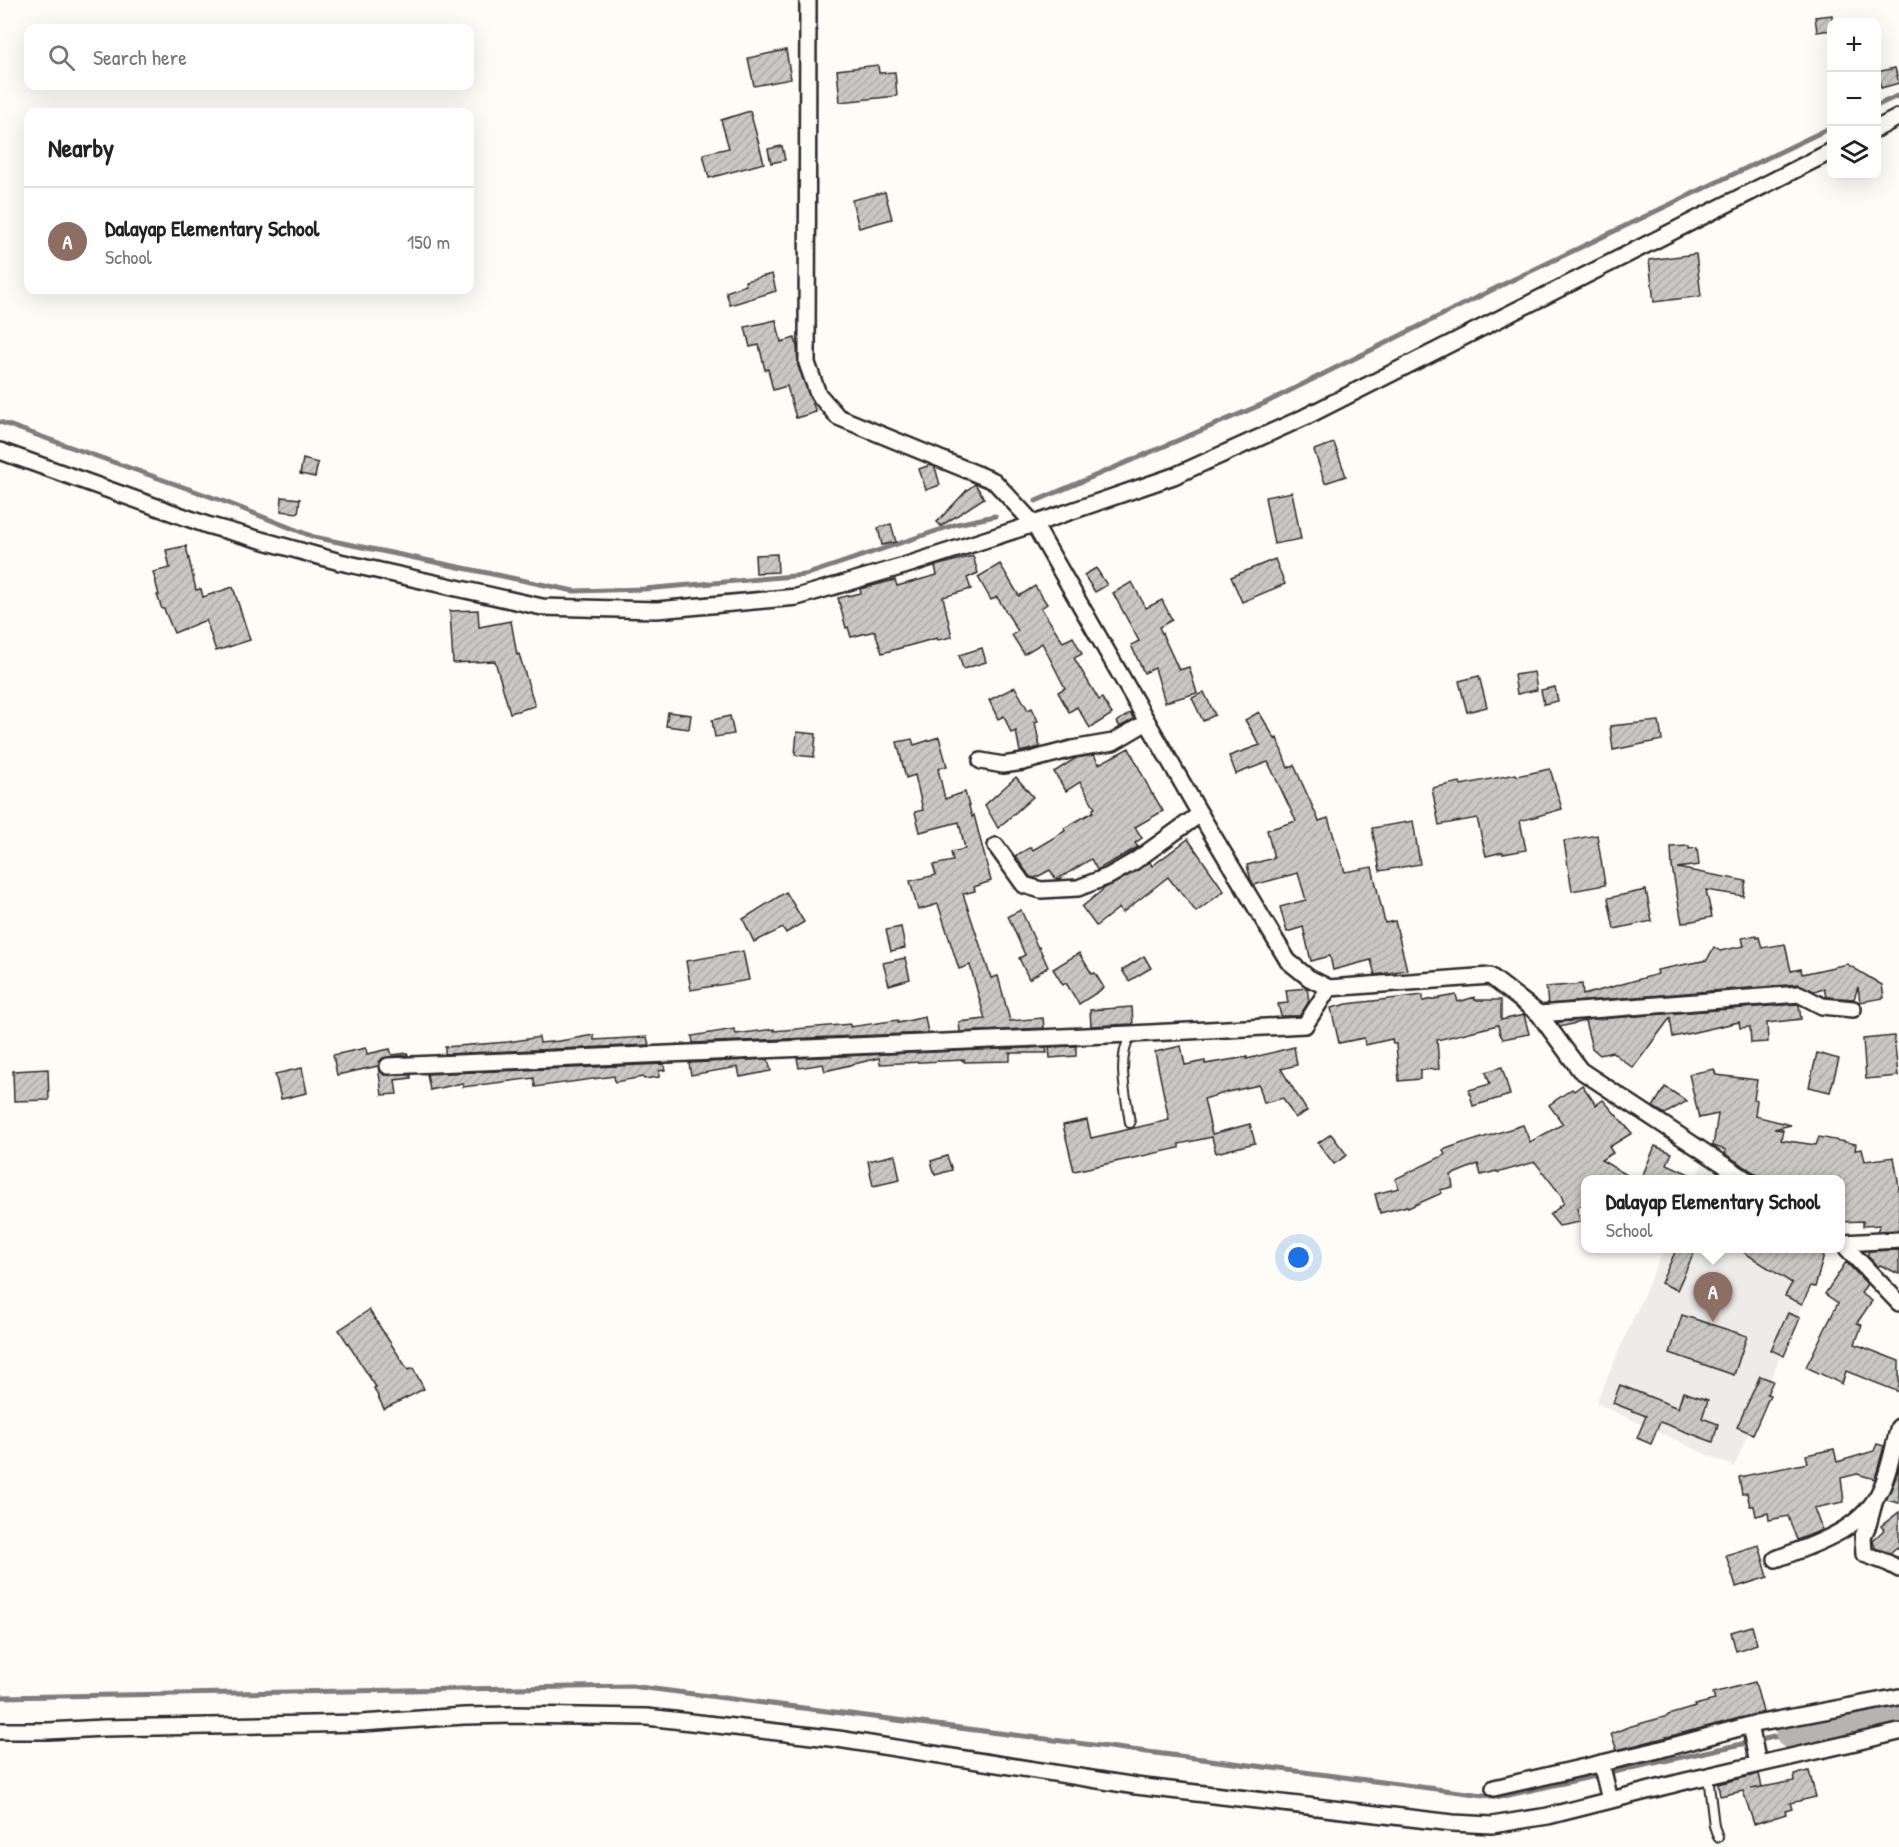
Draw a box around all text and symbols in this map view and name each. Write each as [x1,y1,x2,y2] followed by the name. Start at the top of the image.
[1827,18,1881,180] map controls
[1827,18,1881,72] button: +
[24,24,474,90] search box
[45,41,78,74] icon: search
[93,42,187,72] text: Search here
[1827,72,1881,126] button: −
[1827,126,1881,180] button: layers
[48,130,114,165] text: Nearby
[105,213,319,243] text: Dalayap Elementary School
[63,228,72,255] text: A
[407,228,450,255] text: 150 m
[105,243,152,270] text: School
[1581,1175,1845,1253] popup
[1606,1186,1820,1216] text: Dalayap Elementary School
[1606,1216,1653,1243] text: School
[1284,1243,1313,1272] your location
[1694,1272,1732,1322] pin: A

